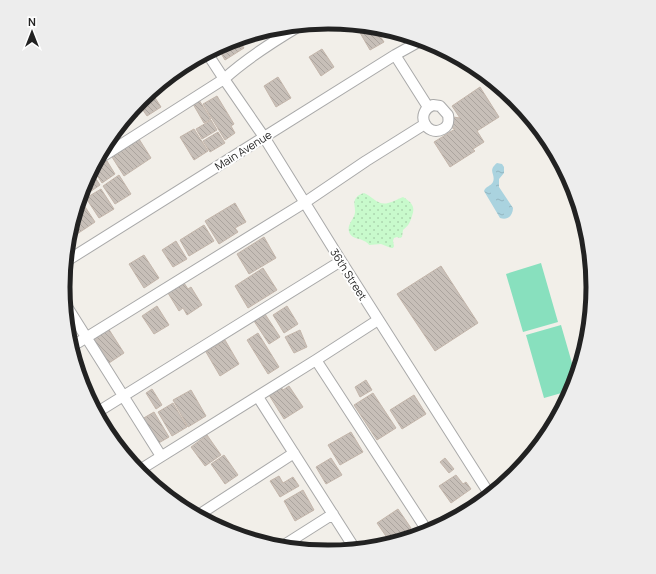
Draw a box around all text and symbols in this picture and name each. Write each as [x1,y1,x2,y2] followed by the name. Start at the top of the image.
[12,12,52,52] north arrow
[28,14,36,29] text: N
[212,126,275,173] street label: Main Avenue
[327,245,371,303] street label: 36th Street

